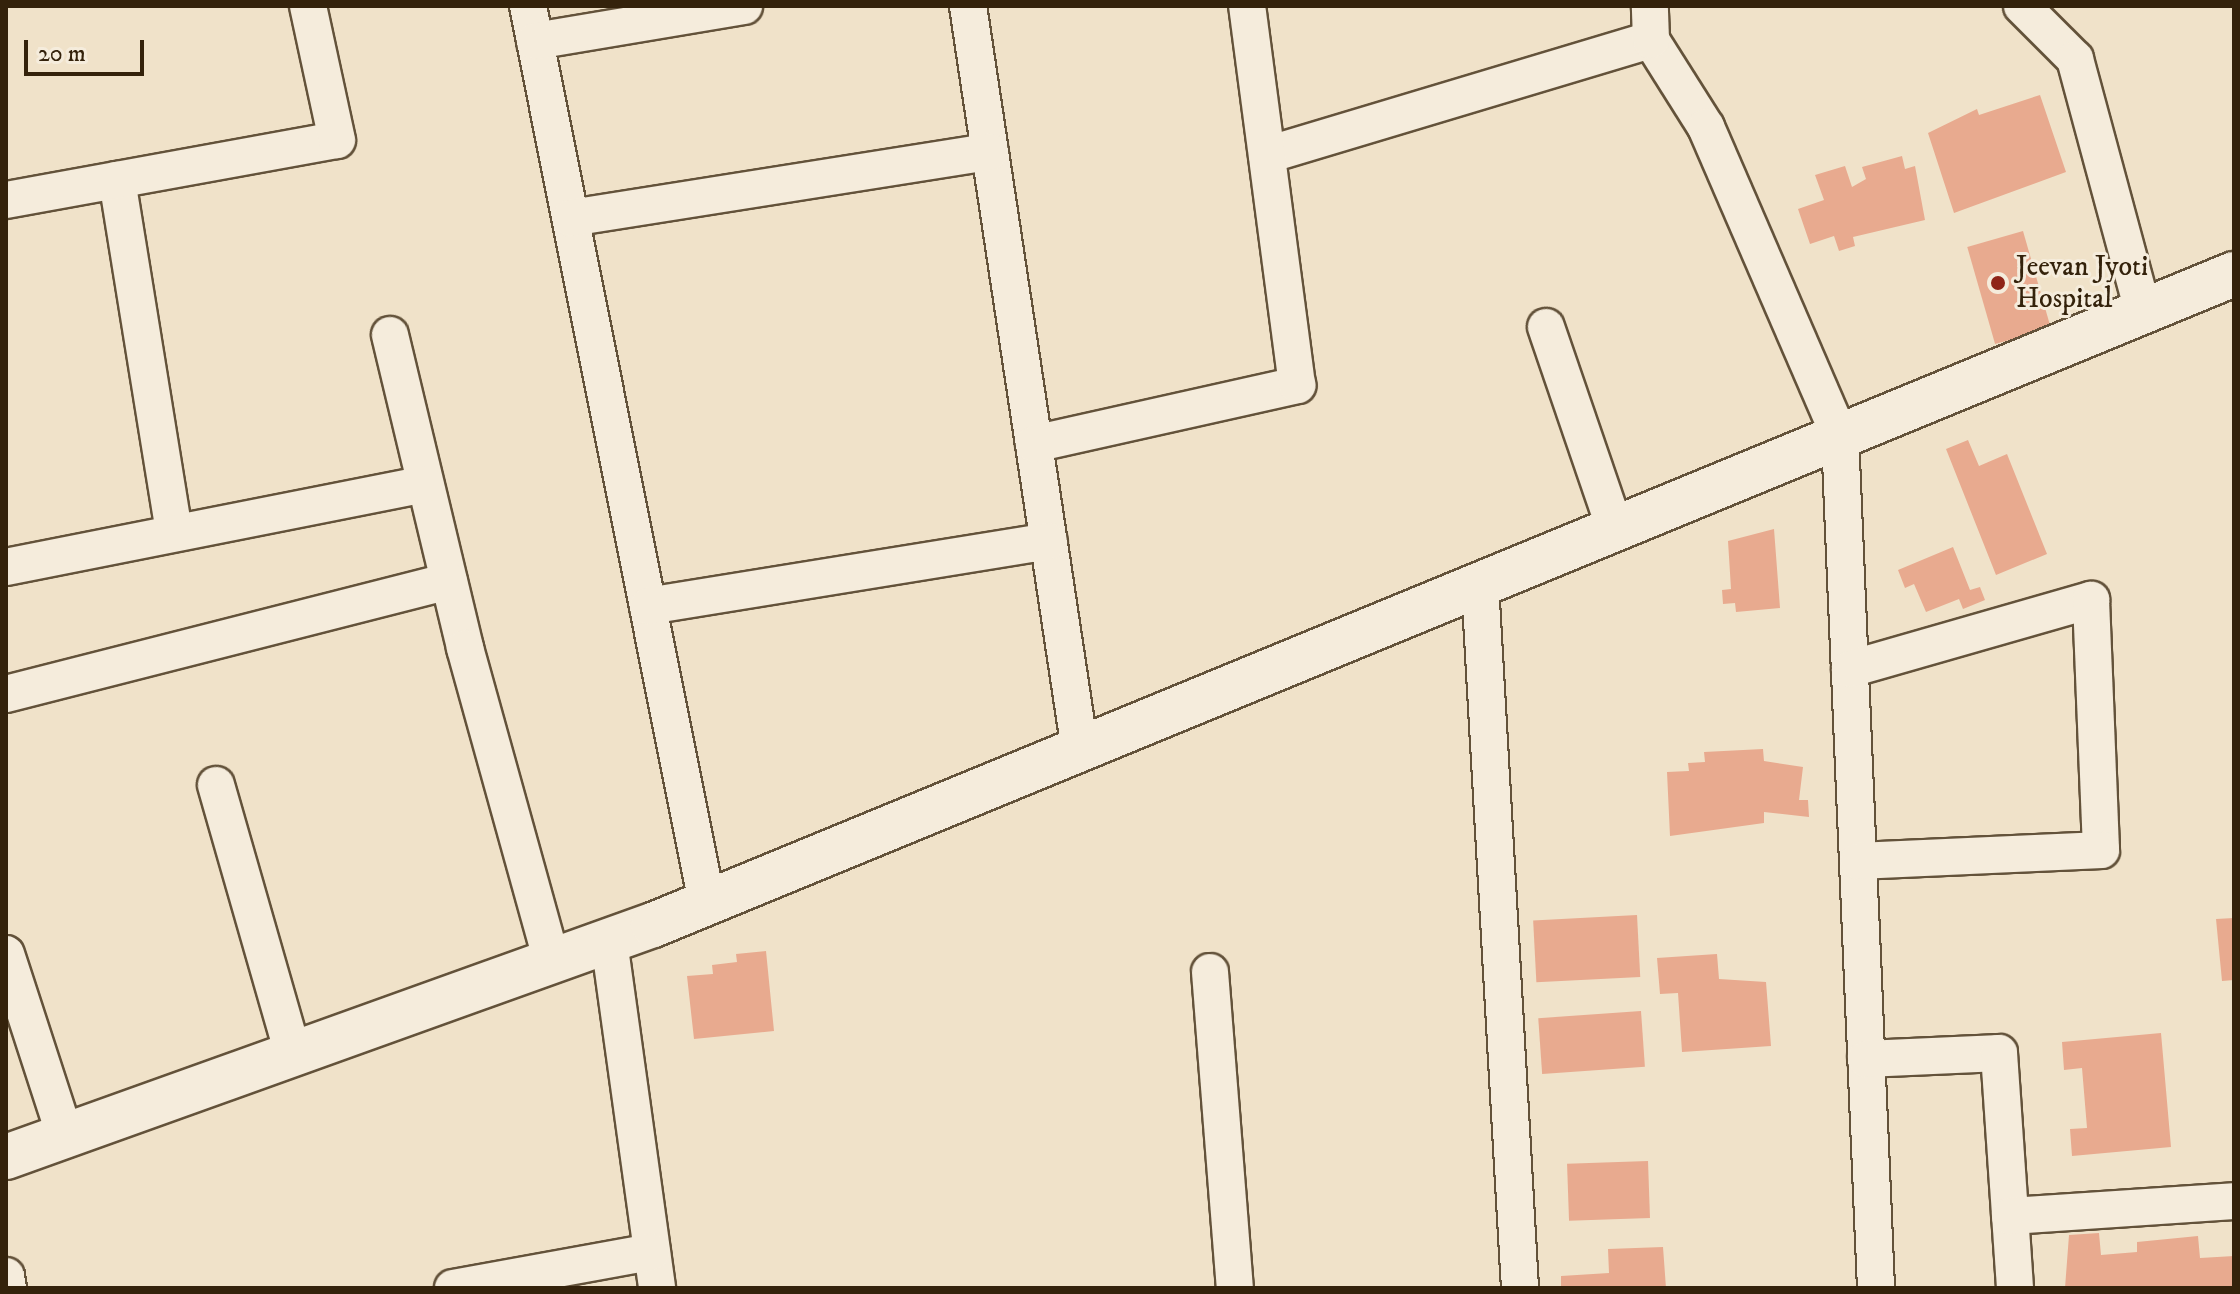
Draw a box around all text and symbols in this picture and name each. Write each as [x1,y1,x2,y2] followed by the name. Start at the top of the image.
[28,24,148,74] scale bar
[38,39,86,69] text: 20 m
[2016,250,2148,316] place label: Jeevan Jyoti Hospital
[1987,272,2009,294] marker: Jeevan Jyoti Hospital

